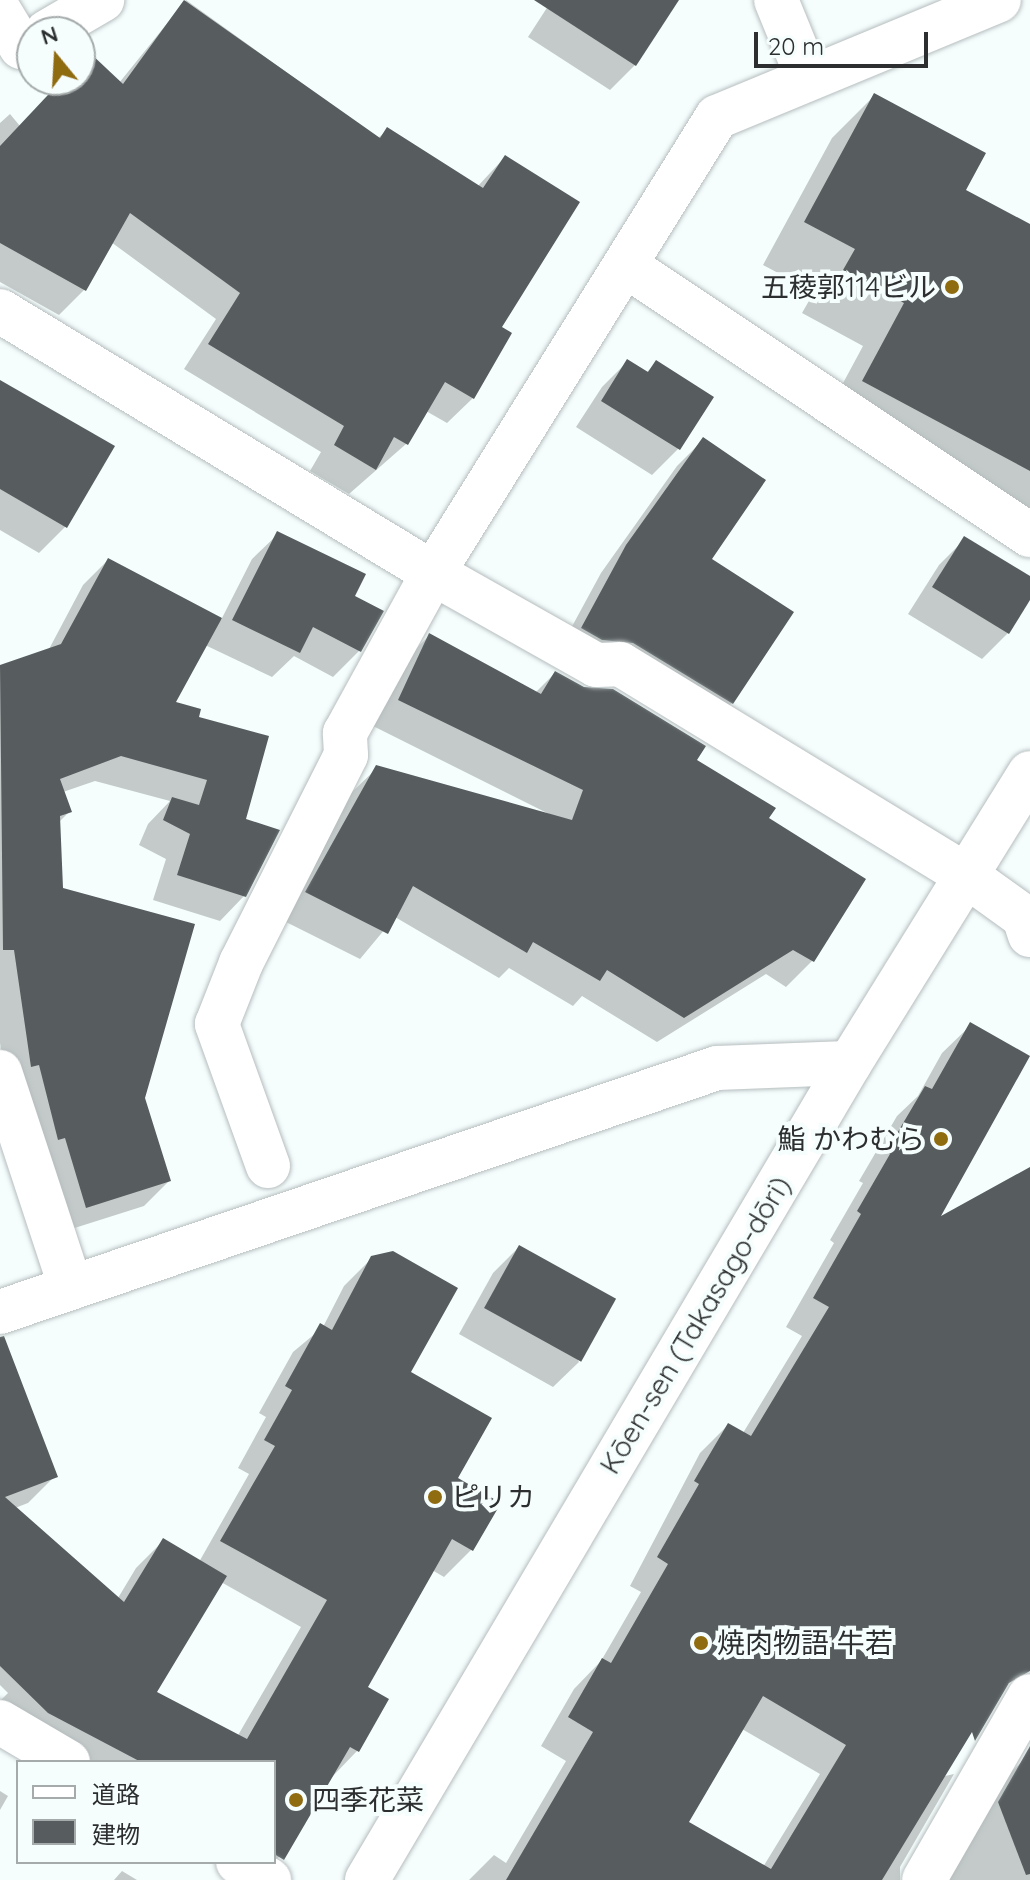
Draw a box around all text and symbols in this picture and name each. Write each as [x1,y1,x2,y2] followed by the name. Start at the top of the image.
[16,16,96,96] north arrow
[758,16,932,66] scale bar
[37,19,61,51] text: N
[768,31,824,61] text: 20 m
[761,270,936,304] place label: 五稜郭114ビル
[943,278,961,296] marker: 五稜郭114ビル
[777,1122,925,1156] place label: 鮨 かわむら
[932,1130,950,1148] marker: 鮨 かわむら
[593,1170,797,1480] street label: Kōen-sen (Takasago-dōri)
[451,1480,535,1514] place label: ピリカ
[426,1488,444,1506] marker: ピリカ
[717,1626,893,1660] place label: 焼肉物語 牛若
[692,1634,710,1652] marker: 焼肉物語 牛若
[16,1760,276,1864] legend
[92,1779,140,1809] text: 道路
[312,1783,424,1817] place label: 四季花菜
[287,1791,305,1809] marker: 四季花菜
[92,1819,140,1849] text: 建物

